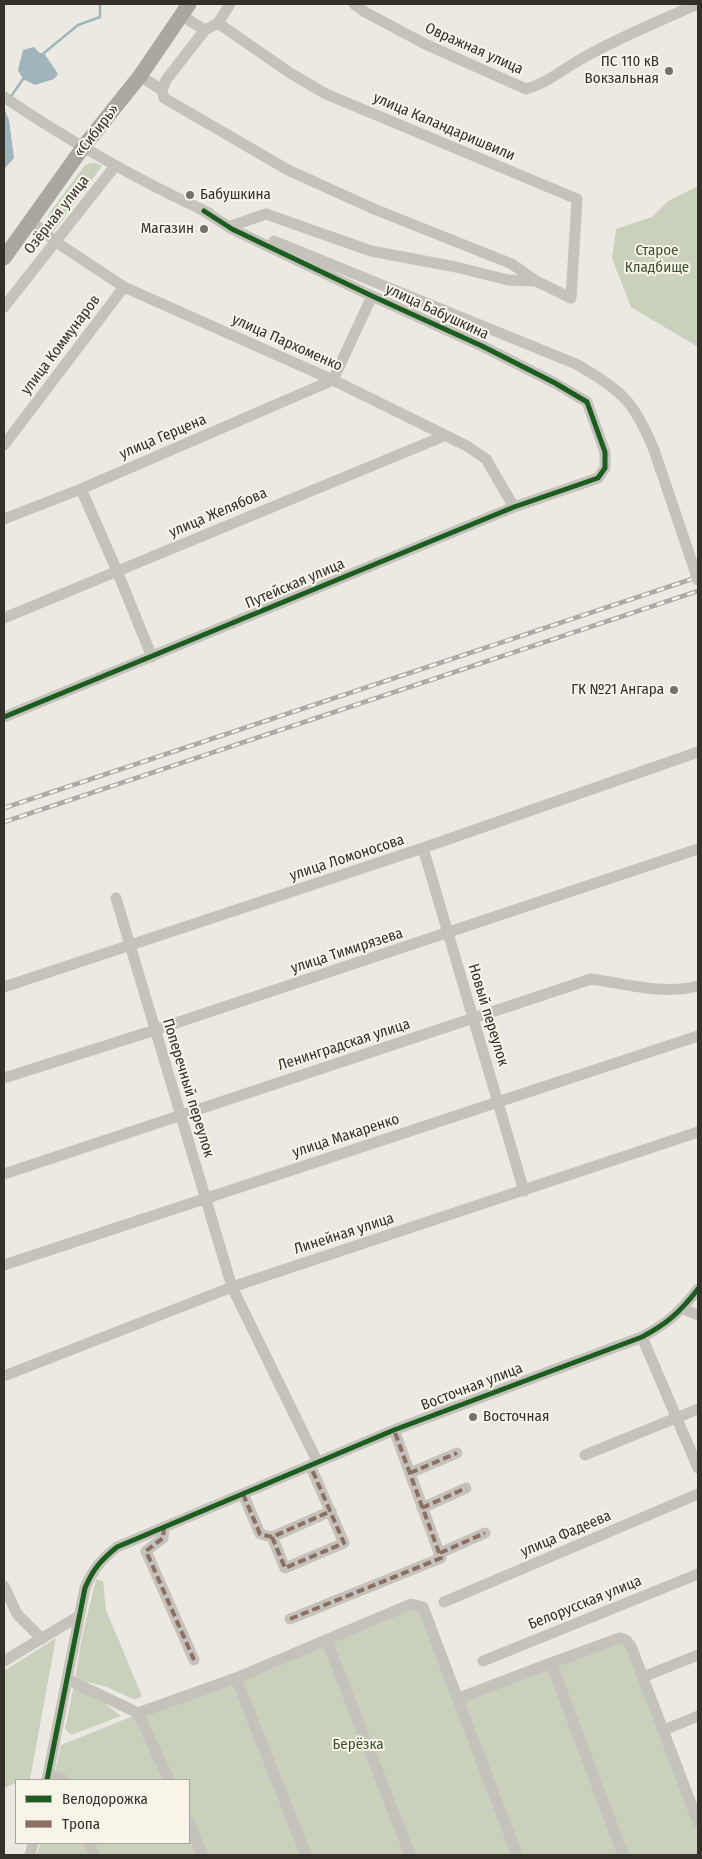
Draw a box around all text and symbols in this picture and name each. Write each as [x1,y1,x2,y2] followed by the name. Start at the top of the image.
[422,19,526,79] street label: Овражная улица
[585,53,659,88] place label: ПС 110 кВ Вокзальная
[663,65,675,77] marker: ПС 110 кВ Вокзальная
[370,89,518,165] street label: улица Каландаришвили
[71,101,123,161] street label: «Сибирь»
[21,172,93,258] street label: Озёрная улица
[200,186,271,204] place label: Бабушкина
[184,189,196,201] marker: Бабушкина
[141,220,194,238] place label: Магазин
[198,223,210,235] marker: Магазин
[625,242,689,277] park label: Старое Кладбище
[382,280,492,344] street label: улица Бабушкина
[18,291,104,399] street label: улица Коммунаров
[229,311,345,375] street label: улица Пархоменко
[117,411,209,463] street label: улица Герцена
[166,484,270,542] street label: улица Желябова
[243,555,347,613] street label: Путейская улица
[571,681,664,699] place label: ГК №21 Ангара
[668,684,680,696] marker: ГК №21 Ангара
[287,831,407,885] street label: улица Ломоносова
[289,924,405,978] street label: улица Тимирязева
[464,962,512,1068] street label: Новый переулок
[276,1015,412,1075] street label: Ленинградская улица
[158,1016,218,1160] street label: Поперечный переулок
[290,1110,402,1162] street label: улица Макаренко
[292,1209,396,1259] street label: Линейная улица
[419,1359,525,1415] street label: Восточная улица
[483,1408,549,1426] place label: Восточная
[467,1411,479,1423] marker: Восточная
[518,1507,614,1561] street label: улица Фадеева
[526,1572,644,1634] street label: Белорусская улица
[332,1736,384,1754] park label: Берёзка
[15,1779,190,1844] legend
[62,1790,148,1808] text: Велодорожка
[62,1815,100,1833] text: Тропа

